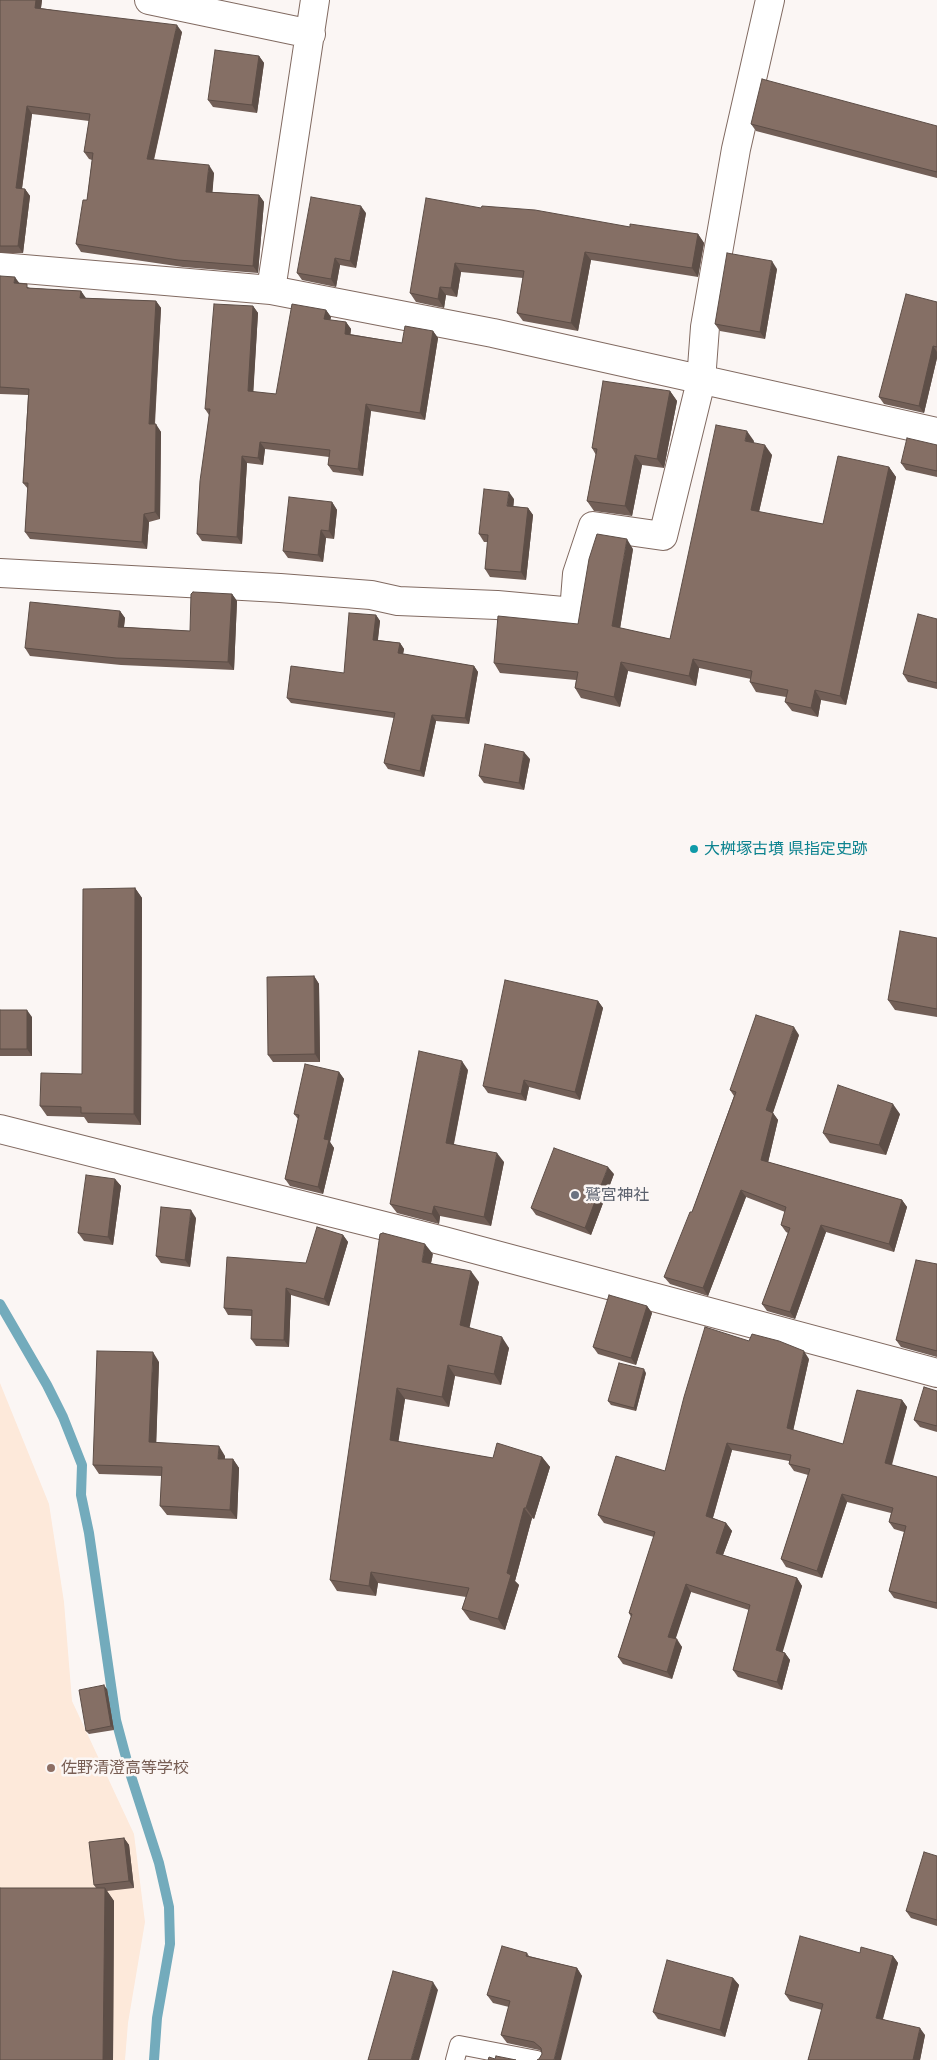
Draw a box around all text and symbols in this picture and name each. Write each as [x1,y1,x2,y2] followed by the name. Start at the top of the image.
[704,839,868,859] place label: 大桝塚古墳 県指定史跡
[688,843,700,855] marker: 大桝塚古墳 県指定史跡
[585,1185,649,1205] place label: 鷲宮神社
[569,1189,581,1201] marker: 鷲宮神社
[61,1758,189,1778] place label: 佐野清澄高等学校
[45,1762,57,1774] marker: 佐野清澄高等学校

